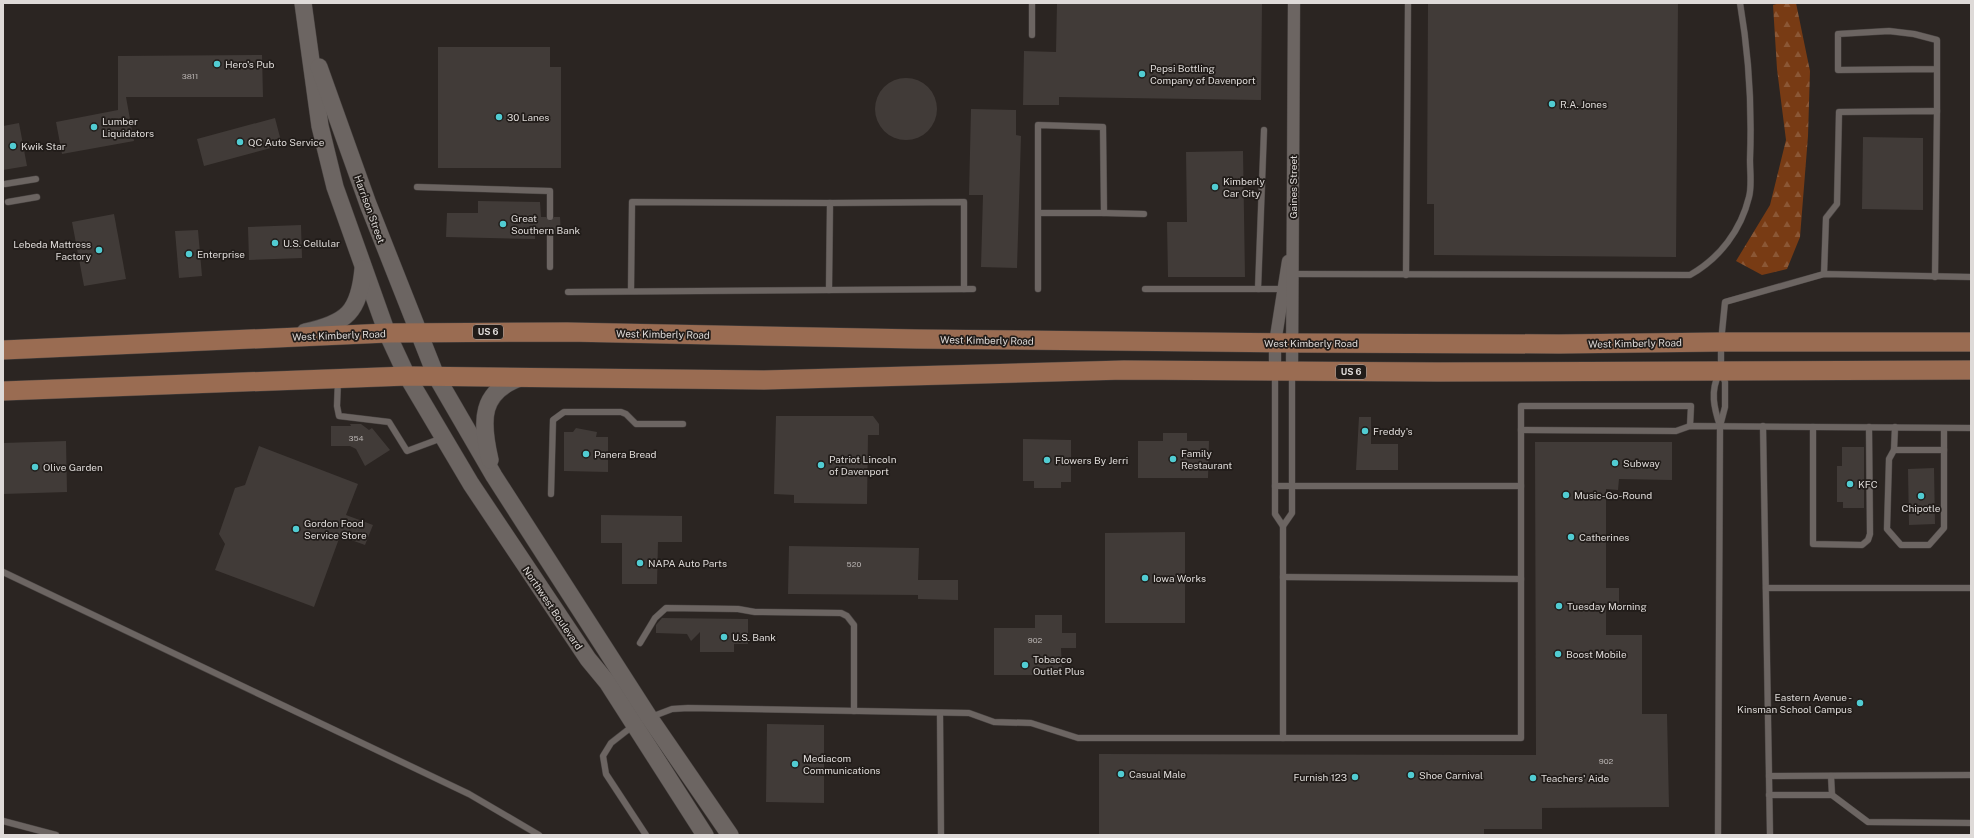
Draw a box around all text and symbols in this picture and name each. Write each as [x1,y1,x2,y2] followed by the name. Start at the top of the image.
[225,58,274,70] place label: Hero's Pub
[212,59,222,69] marker: Hero's Pub
[1150,62,1256,86] place label: Pepsi Bottling Company of Davenport
[1137,69,1147,79] marker: Pepsi Bottling Company of Davenport
[182,71,198,81] house number: 3811
[1560,98,1607,110] place label: R.A. Jones
[1547,99,1557,109] marker: R.A. Jones
[507,111,549,123] place label: 30 Lanes
[494,112,504,122] marker: 30 Lanes
[102,115,154,139] place label: Lumber Liquidators
[89,122,99,132] marker: Lumber Liquidators
[248,136,325,148] place label: QC Auto Service
[235,137,245,147] marker: QC Auto Service
[21,140,66,152] place label: Kwik Star
[8,141,18,151] marker: Kwik Star
[1287,155,1299,219] street label: Gaines Street
[352,173,388,245] street label: Harrison Street
[1223,175,1265,199] place label: Kimberly Car City
[1210,182,1220,192] marker: Kimberly Car City
[511,212,581,236] place label: Great Southern Bank
[498,219,508,229] marker: Great Southern Bank
[283,237,340,249] place label: U.S. Cellular
[13,238,92,262] place label: Lebeda Mattress Factory
[270,238,280,248] marker: U.S. Cellular
[94,245,104,255] marker: Lebeda Mattress Factory
[197,248,245,260] place label: Enterprise
[184,249,194,259] marker: Enterprise
[473,325,503,339] road number: US 6
[292,327,386,343] street label: West Kimberly Road
[616,327,710,341] street label: West Kimberly Road
[940,333,1034,347] street label: West Kimberly Road
[1588,336,1682,350] street label: West Kimberly Road
[1264,337,1358,349] street label: West Kimberly Road
[1336,365,1366,379] road number: US 6
[1373,425,1413,437] place label: Freddy's
[1360,426,1370,436] marker: Freddy's
[348,433,364,443] house number: 354
[1181,447,1232,471] place label: Family Restaurant
[594,448,657,460] place label: Panera Bread
[581,449,591,459] marker: Panera Bread
[829,453,897,477] place label: Patriot Lincoln of Davenport
[1055,454,1128,466] place label: Flowers By Jerri
[1168,454,1178,464] marker: Family Restaurant
[1042,455,1052,465] marker: Flowers By Jerri
[1623,457,1661,469] place label: Subway
[1610,458,1620,468] marker: Subway
[816,460,826,470] marker: Patriot Lincoln of Davenport
[43,461,103,473] place label: Olive Garden
[30,462,40,472] marker: Olive Garden
[1858,478,1878,490] place label: KFC
[1845,479,1855,489] marker: KFC
[1574,489,1652,501] place label: Music-Go-Round
[1561,490,1571,500] marker: Music-Go-Round
[1916,491,1926,501] marker: Chipotle
[1902,502,1941,514] place label: Chipotle
[304,517,367,541] place label: Gordon Food Service Store
[291,524,301,534] marker: Gordon Food Service Store
[1579,531,1629,543] place label: Catherines
[1566,532,1576,542] marker: Catherines
[648,557,727,569] place label: NAPA Auto Parts
[635,558,645,568] marker: NAPA Auto Parts
[847,559,861,569] house number: 520
[521,564,585,652] street label: Northwest Boulevard
[1153,572,1206,584] place label: Iowa Works
[1140,573,1150,583] marker: Iowa Works
[1567,600,1647,612] place label: Tuesday Morning
[1554,601,1564,611] marker: Tuesday Morning
[732,631,776,643] place label: U.S. Bank
[719,632,729,642] marker: U.S. Bank
[1028,635,1043,645] house number: 902
[1566,648,1627,660] place label: Boost Mobile
[1553,649,1563,659] marker: Boost Mobile
[1033,653,1085,677] place label: Tobacco Outlet Plus
[1020,660,1030,670] marker: Tobacco Outlet Plus
[1737,691,1852,715] place label: Eastern Avenue - Kinsman School Campus
[1855,698,1865,708] marker: Eastern Avenue - Kinsman School Campus
[803,752,880,776] place label: Mediacom Communications
[1599,756,1614,766] house number: 902
[790,759,800,769] marker: Mediacom Communications
[1129,768,1186,780] place label: Casual Male
[1116,769,1126,779] marker: Casual Male
[1419,769,1483,781] place label: Shoe Carnival
[1406,770,1416,780] marker: Shoe Carnival
[1294,771,1347,783] place label: Furnish 123
[1350,772,1360,782] marker: Furnish 123
[1541,772,1609,784] place label: Teachers' Aide
[1528,773,1538,783] marker: Teachers' Aide

